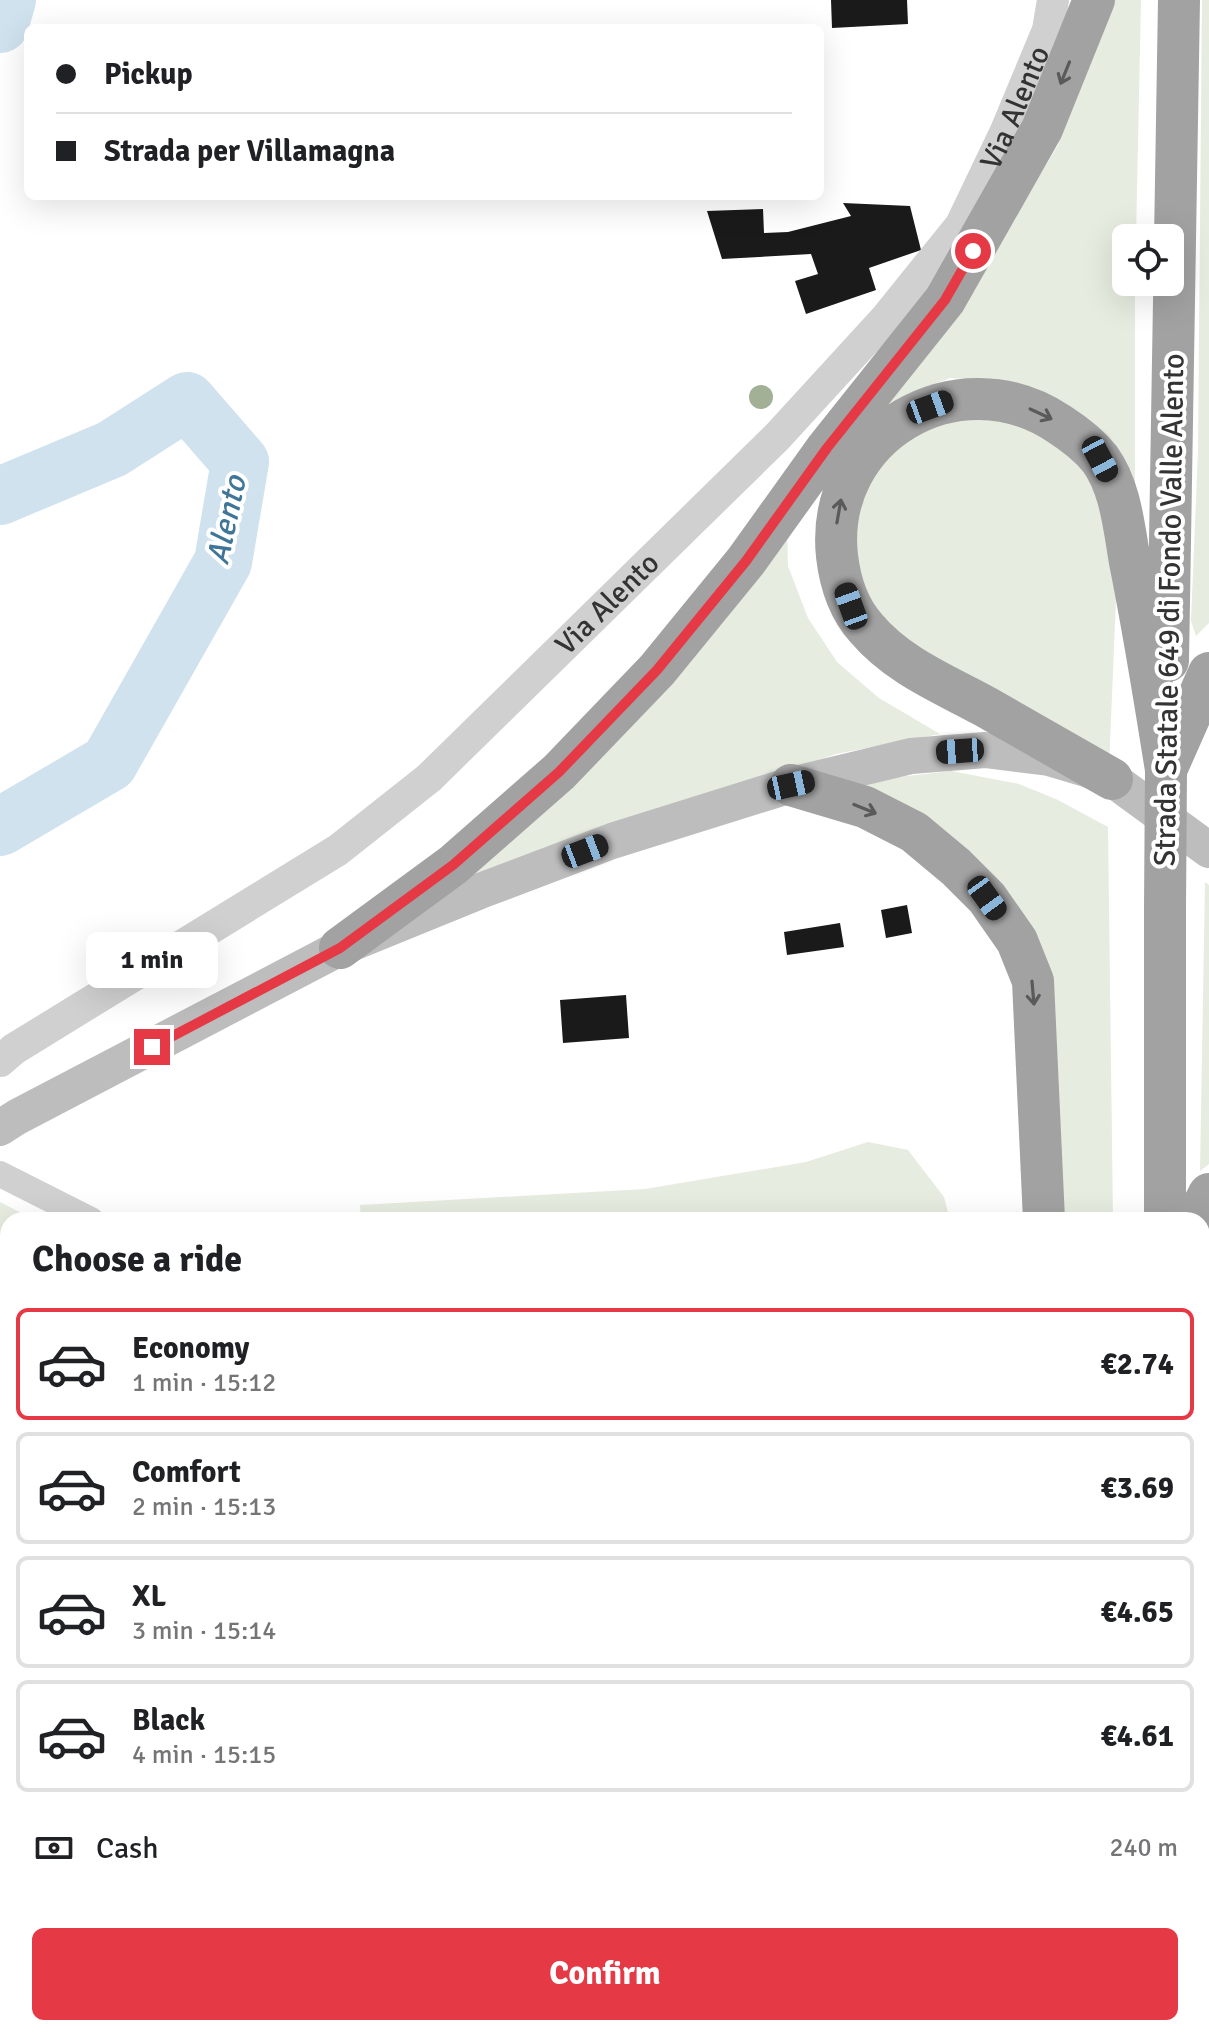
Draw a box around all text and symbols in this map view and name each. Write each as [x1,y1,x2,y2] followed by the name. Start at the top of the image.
[972,41,1058,176] street label: Via Alento
[104,56,193,93] text: Pickup
[1057,60,1071,85] one-way arrow
[104,133,395,170] text: Strada per Villamagna
[1112,224,1184,296] map controls
[1112,224,1184,296] button: locate
[955,233,991,269] route start
[1147,353,1192,867] street label: Strada Statale 649 di Fondo Valle Alento
[903,388,957,426] car
[1028,407,1052,422] one-way arrow
[1078,432,1122,486] car
[198,471,255,568] water label: Alento
[832,499,847,525] one-way arrow
[548,545,667,663] street label: Via Alento
[832,579,870,633] car
[935,737,985,765] car
[765,768,817,802] car
[852,802,877,817] one-way arrow
[558,831,612,871] car
[963,872,1011,924] car
[86,931,218,987] callout: 1 min
[121,944,183,976] text: 1 min
[1026,979,1041,1005] one-way arrow
[134,1029,170,1065] route end
[32,1237,242,1282] text: Choose a ride
[36,1328,108,1400] icon: car
[132,1330,249,1367] text: Economy
[1101,1346,1174,1383] text: €2.74
[132,1367,276,1399] text: 1 min · 15:12
[36,1452,108,1524] icon: car
[132,1454,241,1491] text: Comfort
[1101,1470,1174,1507] text: €3.69
[132,1491,276,1523] text: 2 min · 15:13
[36,1576,108,1648] icon: car
[132,1578,166,1615] text: XL
[1101,1594,1174,1631] text: €4.65
[132,1615,276,1647] text: 3 min · 15:14
[36,1700,108,1772] icon: car
[132,1702,205,1739] text: Black
[1101,1718,1174,1755] text: €4.61
[132,1739,276,1771] text: 4 min · 15:15
[32,1826,76,1870] icon: cash
[96,1830,159,1867] text: Cash
[1109,1832,1178,1864] text: 240 m
[32,1928,1178,2020] button: Confirm

